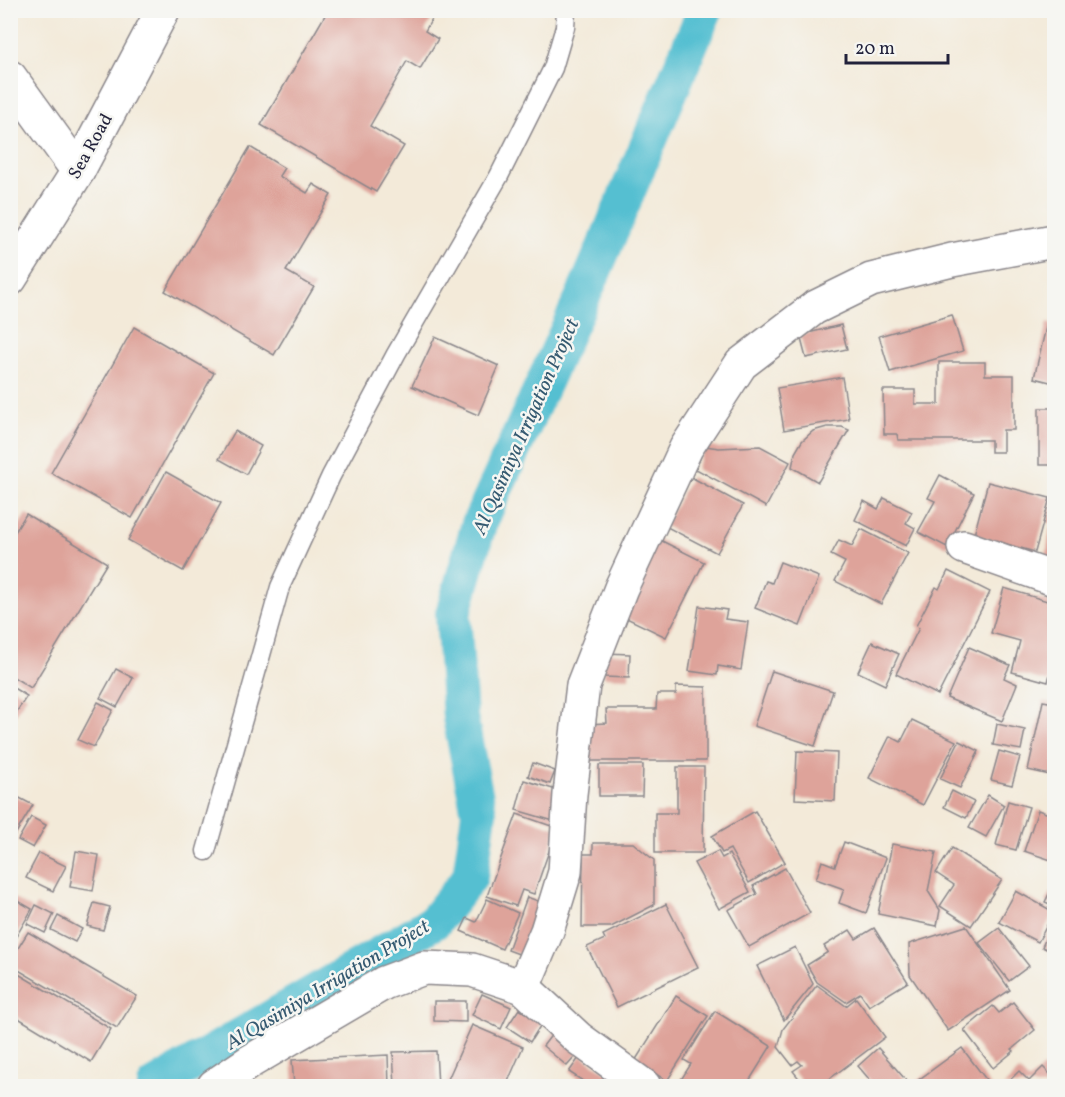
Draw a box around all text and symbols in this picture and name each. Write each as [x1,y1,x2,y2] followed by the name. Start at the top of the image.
[846,27,948,65] scale bar
[855,37,895,62] text: 20 m
[63,109,120,184] street label: Sea Road
[466,314,587,540] water label: Al Qasimiya Irrigation Project
[220,913,436,1058] water label: Al Qasimiya Irrigation Project

